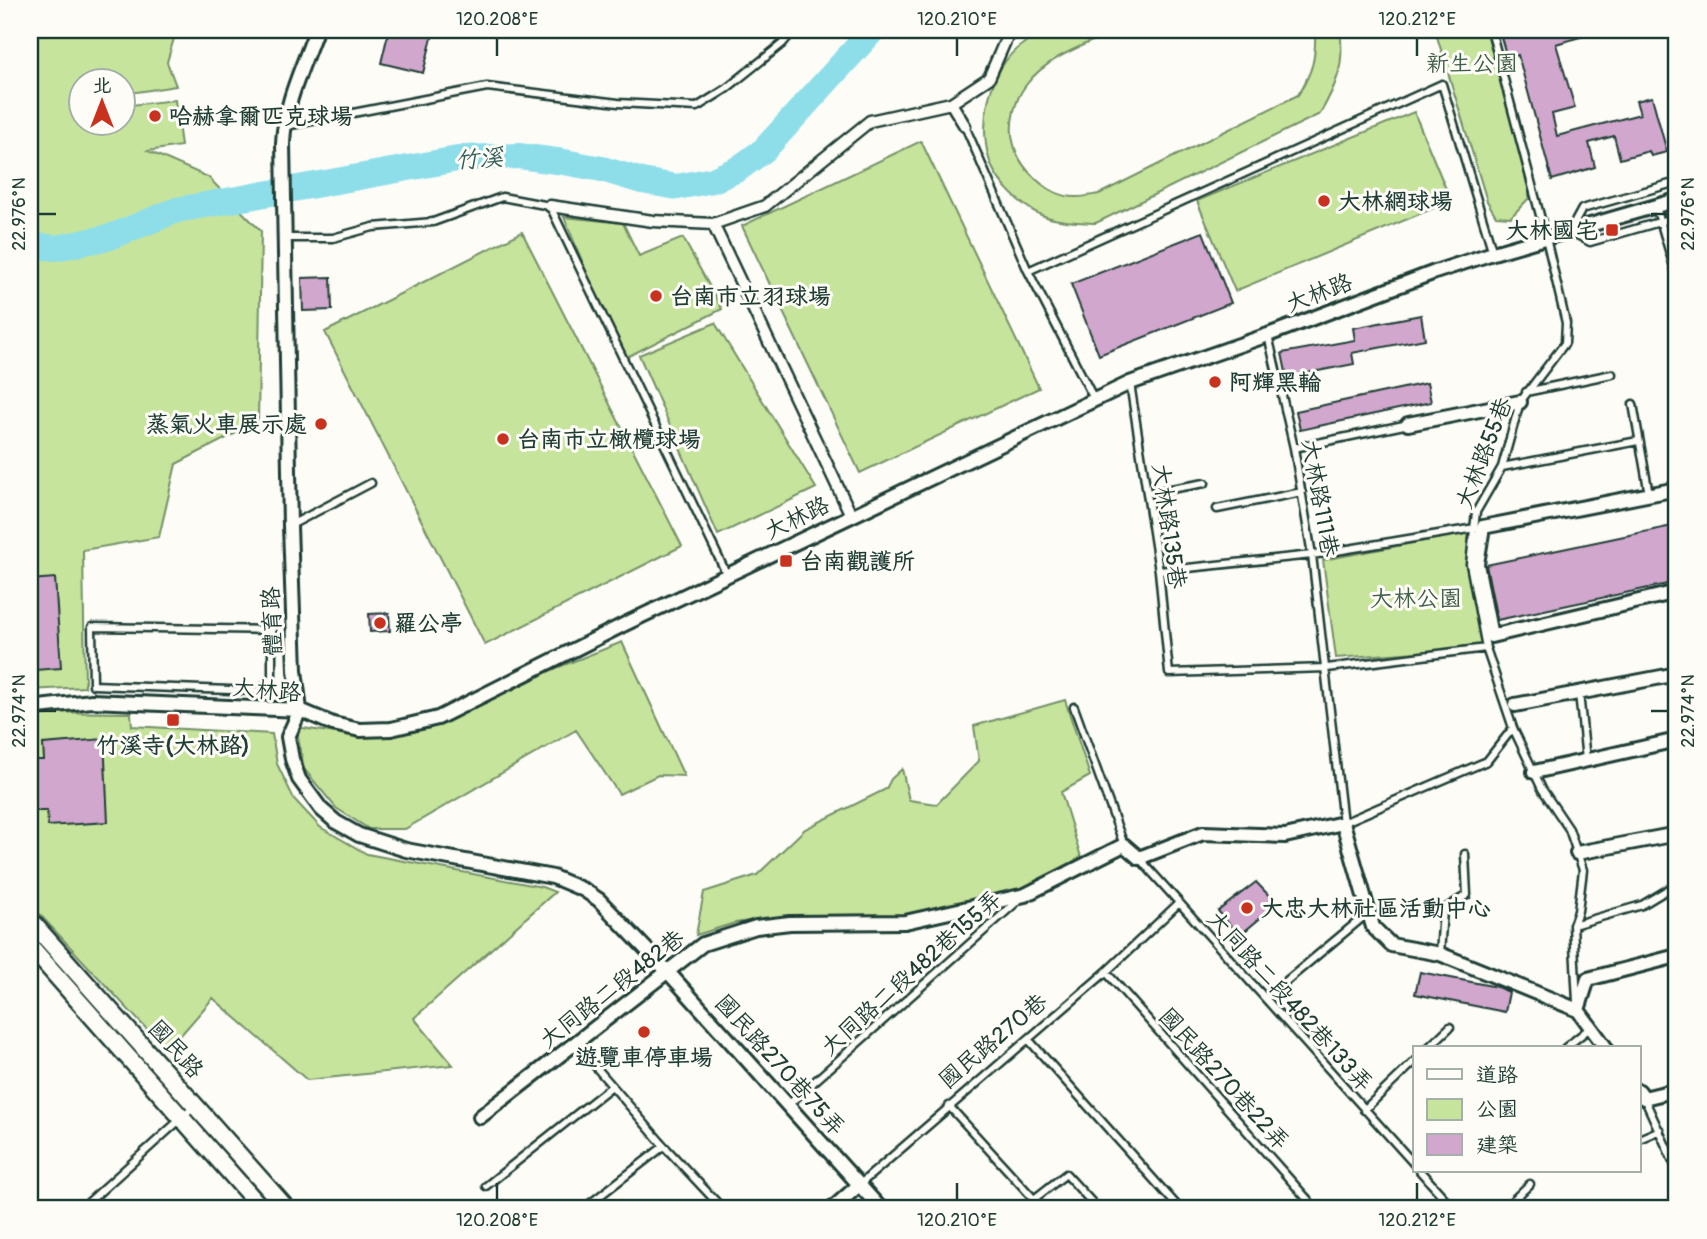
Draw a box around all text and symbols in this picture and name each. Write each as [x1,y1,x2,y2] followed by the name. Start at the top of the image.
[456,8,538,31] text: 120.208°E
[917,8,997,31] text: 120.210°E
[1378,8,1456,31] text: 120.212°E
[1426,49,1518,78] park label: 新生公園
[66,66,136,136] north arrow
[92,74,112,98] text: 北
[169,102,353,131] place label: 哈赫拿爾匹克球場
[147,108,163,124] marker: 哈赫拿爾匹克球場
[454,143,506,175] water label: 竹溪
[8,177,31,251] text: 22.976°N
[1677,177,1700,251] text: 22.976°N
[1338,187,1453,216] place label: 大林網球場
[1316,193,1332,209] marker: 大林網球場
[1506,216,1598,245] place label: 大林國宅
[1604,222,1620,238] marker: 大林國宅
[1282,267,1356,319] street label: 大林路
[670,282,831,311] place label: 台南市立羽球場
[648,288,664,304] marker: 台南市立羽球場
[1229,368,1321,397] place label: 阿輝黑輪
[1207,374,1223,390] marker: 阿輝黑輪
[1450,392,1519,513] street label: 大林路55巷
[146,410,307,439] place label: 蒸氣火車展示處
[313,416,329,432] marker: 蒸氣火車展示處
[517,425,701,454] place label: 台南市立橄欖球場
[495,431,511,447] marker: 台南市立橄欖球場
[1295,437,1345,560] street label: 大林路111巷
[1146,461,1192,592] street label: 大林路135巷
[760,490,834,546] street label: 大林路
[800,547,915,576] place label: 台南觀護所
[778,553,794,569] marker: 台南觀護所
[1370,584,1462,613] park label: 大林公園
[256,586,288,656] street label: 體育路
[394,609,463,638] place label: 羅公亭
[372,615,388,631] marker: 羅公亭
[231,673,303,707] street label: 大林路
[8,674,31,748] text: 22.974°N
[1677,674,1700,748] text: 22.974°N
[165,712,181,728] marker: 竹溪寺(大林路)
[96,731,250,760] place label: 竹溪寺(大林路)
[815,884,1007,1062] street label: 大同路二段482巷155弄
[1261,894,1491,923] place label: 大忠大林社區活動中心
[1239,900,1255,916] marker: 大忠大林社區活動中心
[1201,905,1379,1097] street label: 大同路二段482巷133弄
[534,923,691,1055] street label: 大同路二段482巷
[933,987,1054,1095] street label: 國民路270巷
[709,988,851,1142] street label: 國民路270巷75弄
[1153,1002,1295,1156] street label: 國民路270巷22弄
[142,1014,210,1084] street label: 國民路
[636,1024,652,1040] marker: 遊覽車停車場
[575,1043,713,1072] place label: 遊覽車停車場
[1413,1046,1640,1172] legend
[1476,1062,1518,1089] text: 道路
[1476,1096,1518,1123] text: 公園
[1476,1132,1518,1159] text: 建築
[456,1209,538,1232] text: 120.208°E
[917,1209,997,1232] text: 120.210°E
[1378,1209,1456,1232] text: 120.212°E

